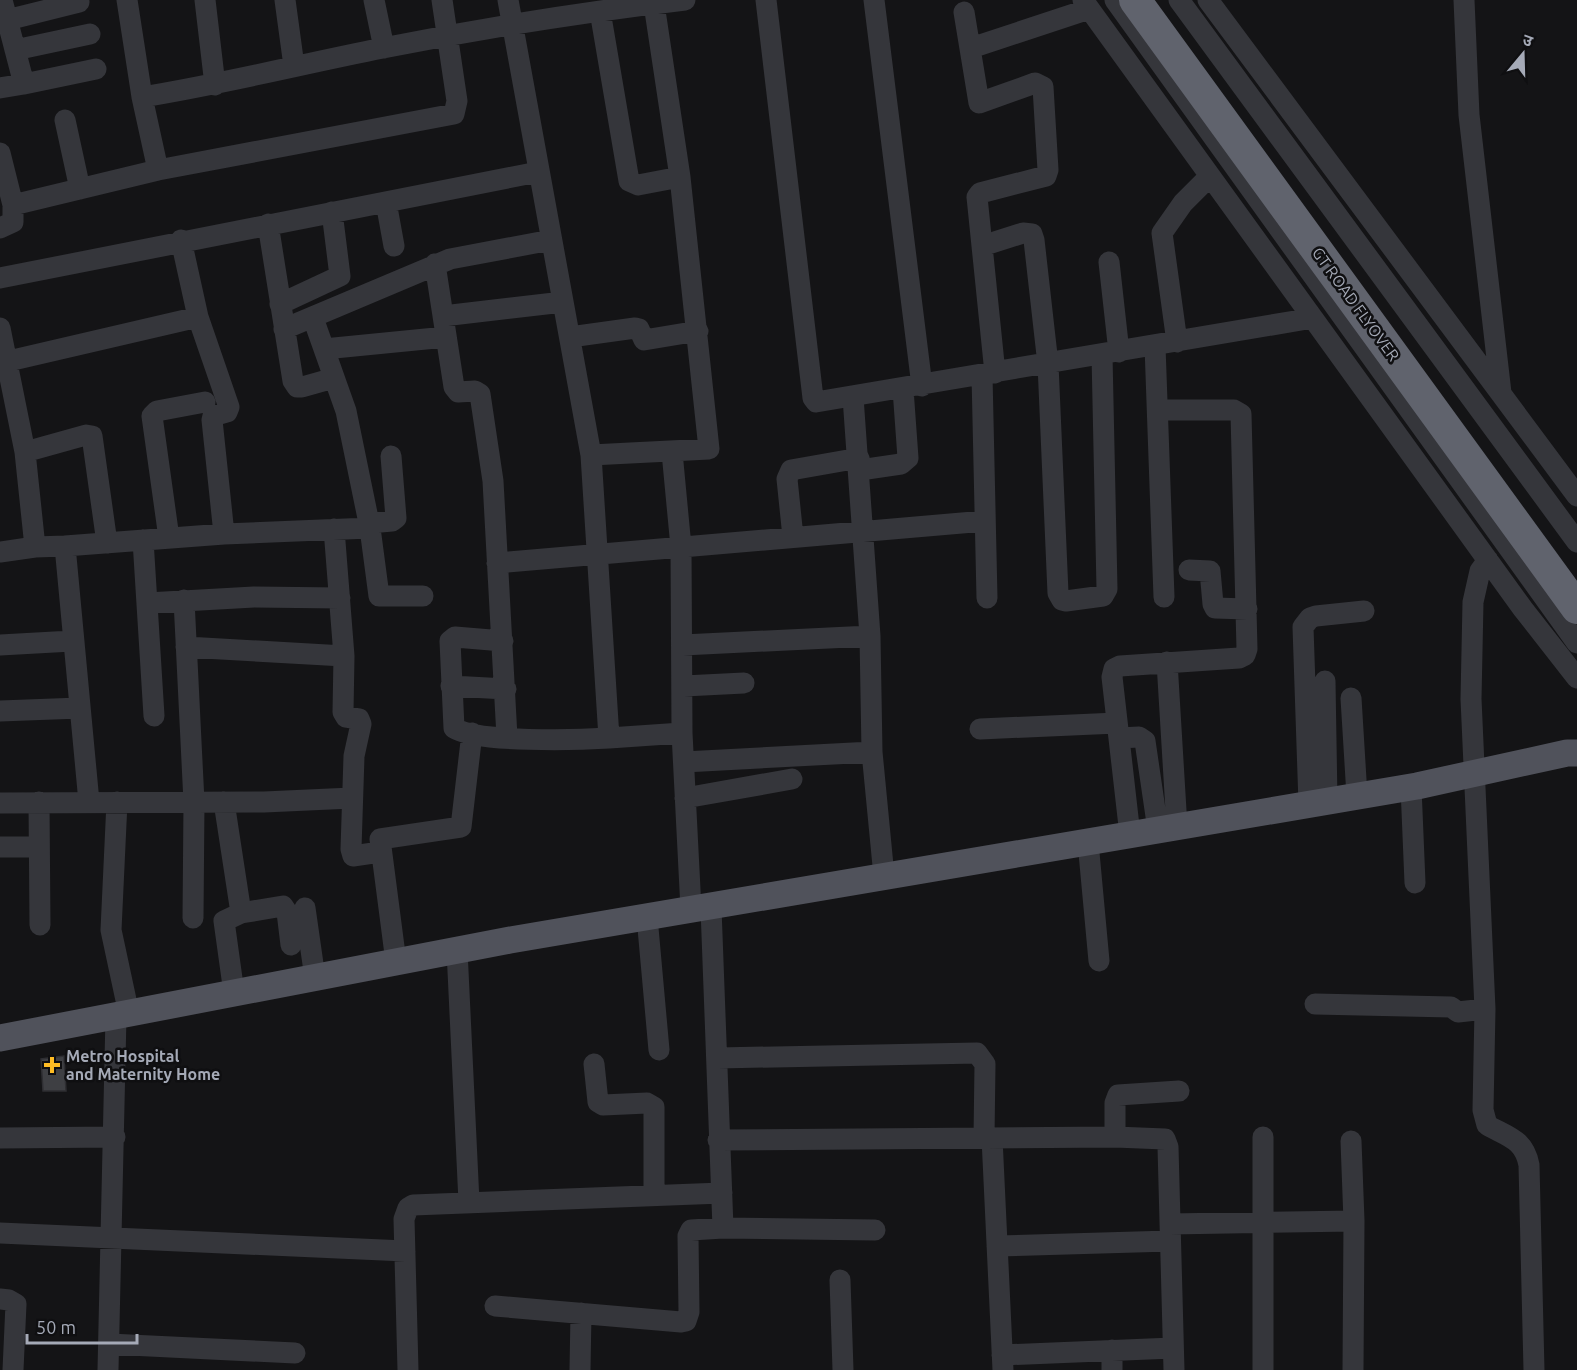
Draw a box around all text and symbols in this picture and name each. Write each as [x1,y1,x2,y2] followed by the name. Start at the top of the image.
[1493,24,1553,84] north arrow
[1521,30,1536,50] text: उ
[1309,244,1403,364] street label: GT ROAD FLYOVER
[66,1047,220,1083] place label: Metro Hospital and Maternity Home
[43,1056,61,1074] marker: Metro Hospital and Maternity Home
[27,1307,136,1345] scale bar
[36,1317,76,1337] text: 50 m

